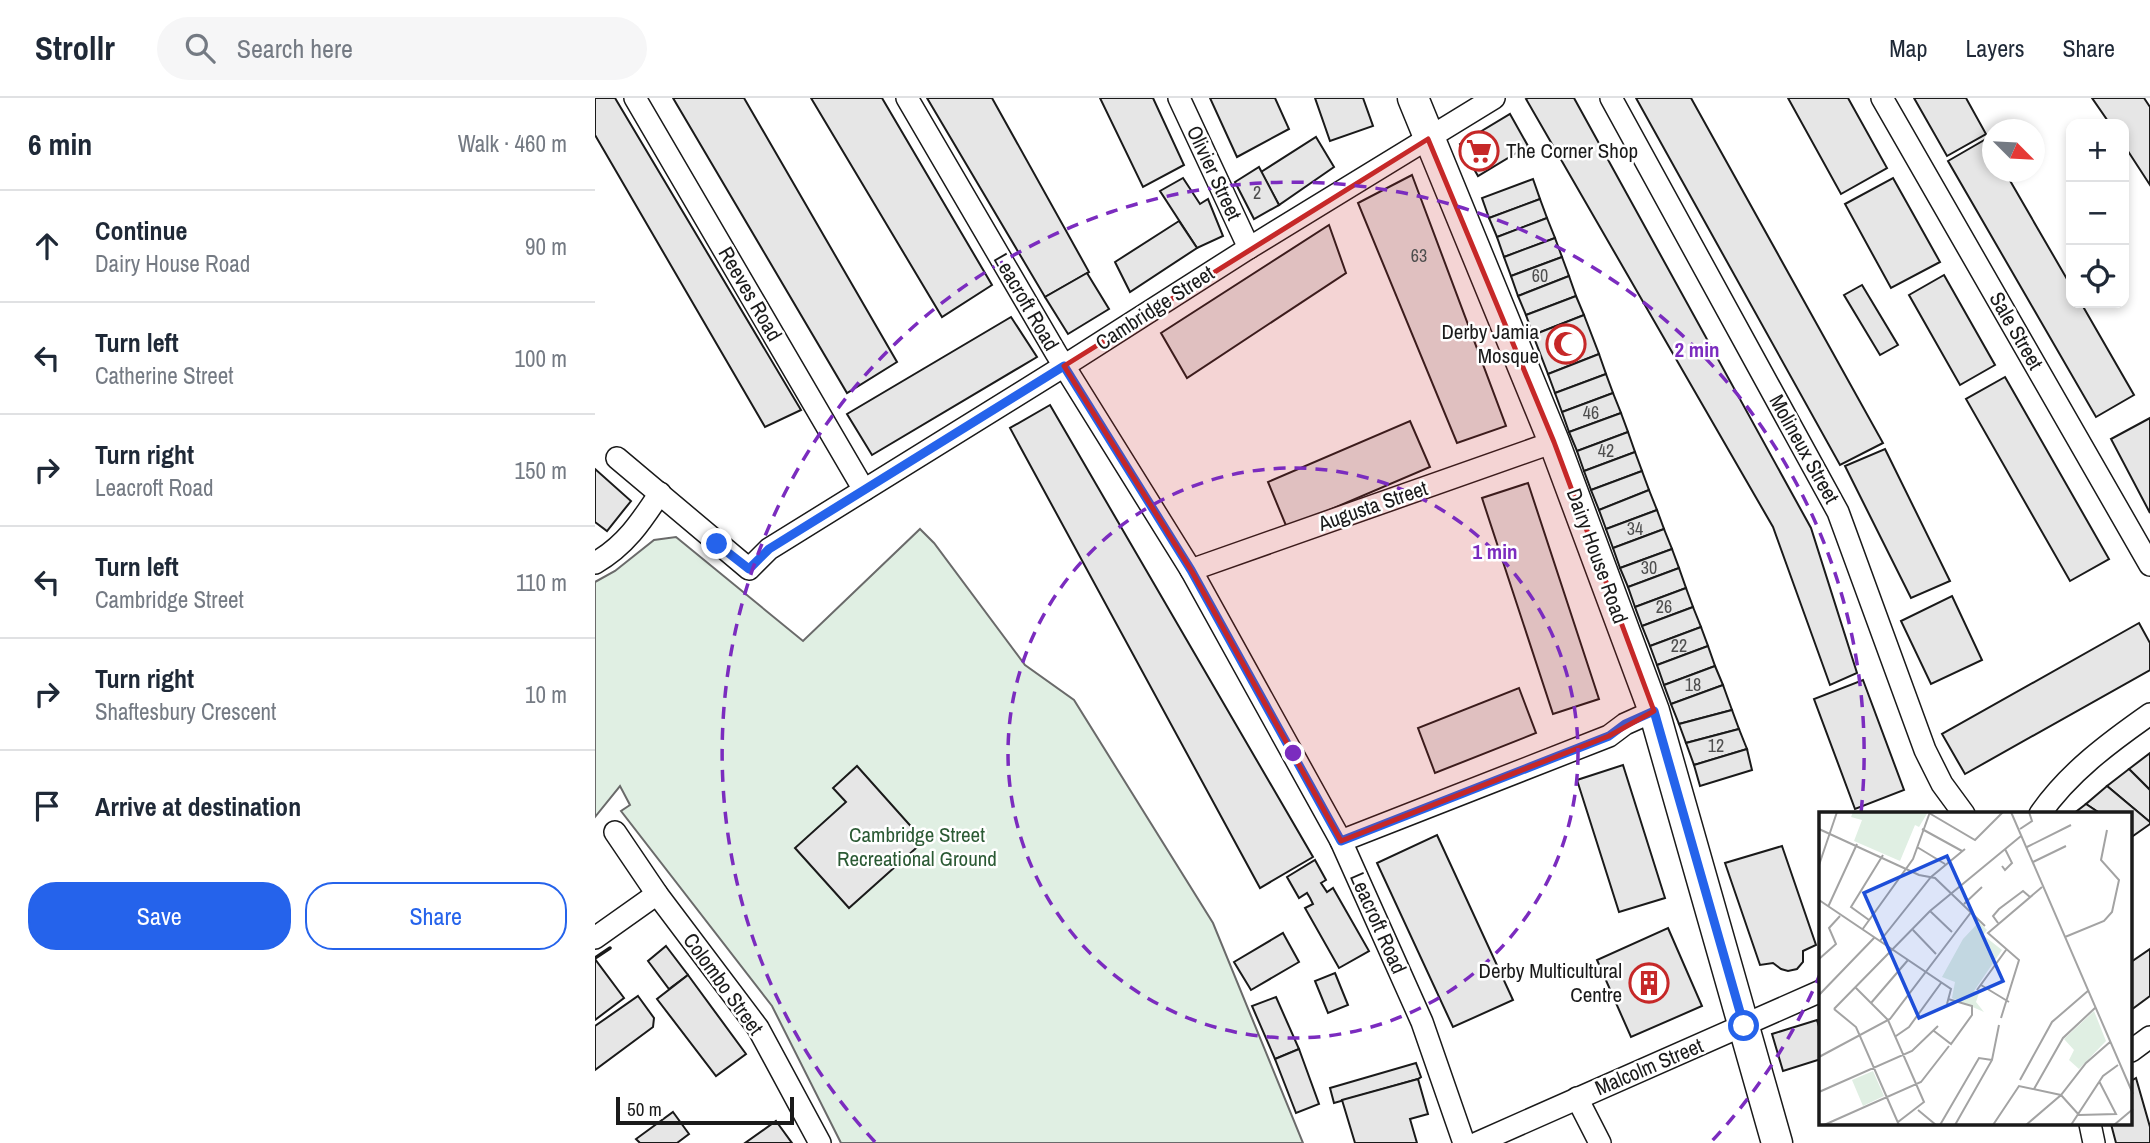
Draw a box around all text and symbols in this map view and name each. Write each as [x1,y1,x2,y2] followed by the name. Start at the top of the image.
[157,17,647,80] search box
[35,26,115,70] text: Strollr
[181,29,219,67] icon: search
[237,31,353,66] text: Search here
[1889,32,1927,64] text: Map
[1965,32,2024,64] text: Layers
[2062,32,2115,64] text: Share
[1982,119,2045,182] north arrow
[2066,119,2129,308] map controls
[2066,119,2129,182] button: +
[1180,121,1249,225] street label: Olivier Street
[28,124,92,164] text: 6 min
[458,128,567,159] text: Walk · 460 m
[1458,130,1500,172] supermarket icon: The Corner Shop
[1506,136,1638,165] place label: The Corner Shop
[1253,180,1261,205] house number: 2
[2066,182,2129,245] button: −
[95,213,187,248] text: Continue
[28,227,66,265] icon: ahead
[525,231,567,262] text: 90 m
[712,241,789,346] street label: Reeves Road
[1411,243,1427,268] house number: 63
[2066,245,2129,308] button: locate
[95,248,250,279] text: Dairy House Road
[987,248,1066,356] street label: Leacroft Road
[1090,258,1220,357] street label: Cambridge Street
[1532,263,1548,288] house number: 60
[1983,287,2050,375] street label: Sale Street
[1441,317,1539,370] place label: Derby Jamia Mosque
[1545,323,1587,365] mosque icon: Derby Jamia Mosque
[95,325,179,360] text: Turn left
[1675,335,1719,364] text: 2 min
[28,339,66,377] icon: left
[515,343,567,374] text: 100 m
[95,360,233,391] text: Catherine Street
[1763,389,1846,509] street label: Molineux Street
[1583,400,1599,425] house number: 46
[95,437,194,472] text: Turn right
[1598,438,1614,463] house number: 42
[28,451,66,489] icon: right
[515,455,567,486] text: 150 m
[95,472,213,503] text: Leacroft Road
[1313,473,1432,538] street label: Augusta Street
[1560,484,1635,627] street label: Dairy House Road
[1627,516,1643,541] house number: 34
[701,528,732,559] route end
[1473,537,1517,566] text: 1 min
[95,549,179,584] text: Turn left
[1641,555,1657,580] house number: 30
[28,563,66,601] icon: left
[516,567,567,598] text: 110 m
[95,584,244,615] text: Cambridge Street
[1656,594,1672,619] house number: 26
[1671,633,1687,658] house number: 22
[95,661,194,696] text: Turn right
[1685,672,1701,697] house number: 18
[28,675,66,713] icon: right
[525,679,567,710] text: 10 m
[95,696,276,727] text: Shaftesbury Crescent
[1708,733,1724,758] house number: 12
[1281,741,1305,765] centre of rings
[28,787,66,825] icon: arrive
[95,789,301,824] text: Arrive at destination
[1819,812,2133,1126] inset map
[837,820,997,873] park label: Cambridge Street Recreational Ground
[1343,867,1414,978] street label: Leacroft Road
[28,882,291,950] button: Save
[305,882,567,950] button: Share
[677,927,770,1041] street label: Colombo Street
[1478,956,1622,1009] place label: Derby Multicultural Centre
[1628,962,1670,1004] building icon: Derby Multicultural Centre
[1728,1010,1759,1041] route start
[1590,1031,1708,1102] street label: Malcolm Street
[616,1094,795,1126] scale bar
[627,1096,662,1122] text: 50 m

